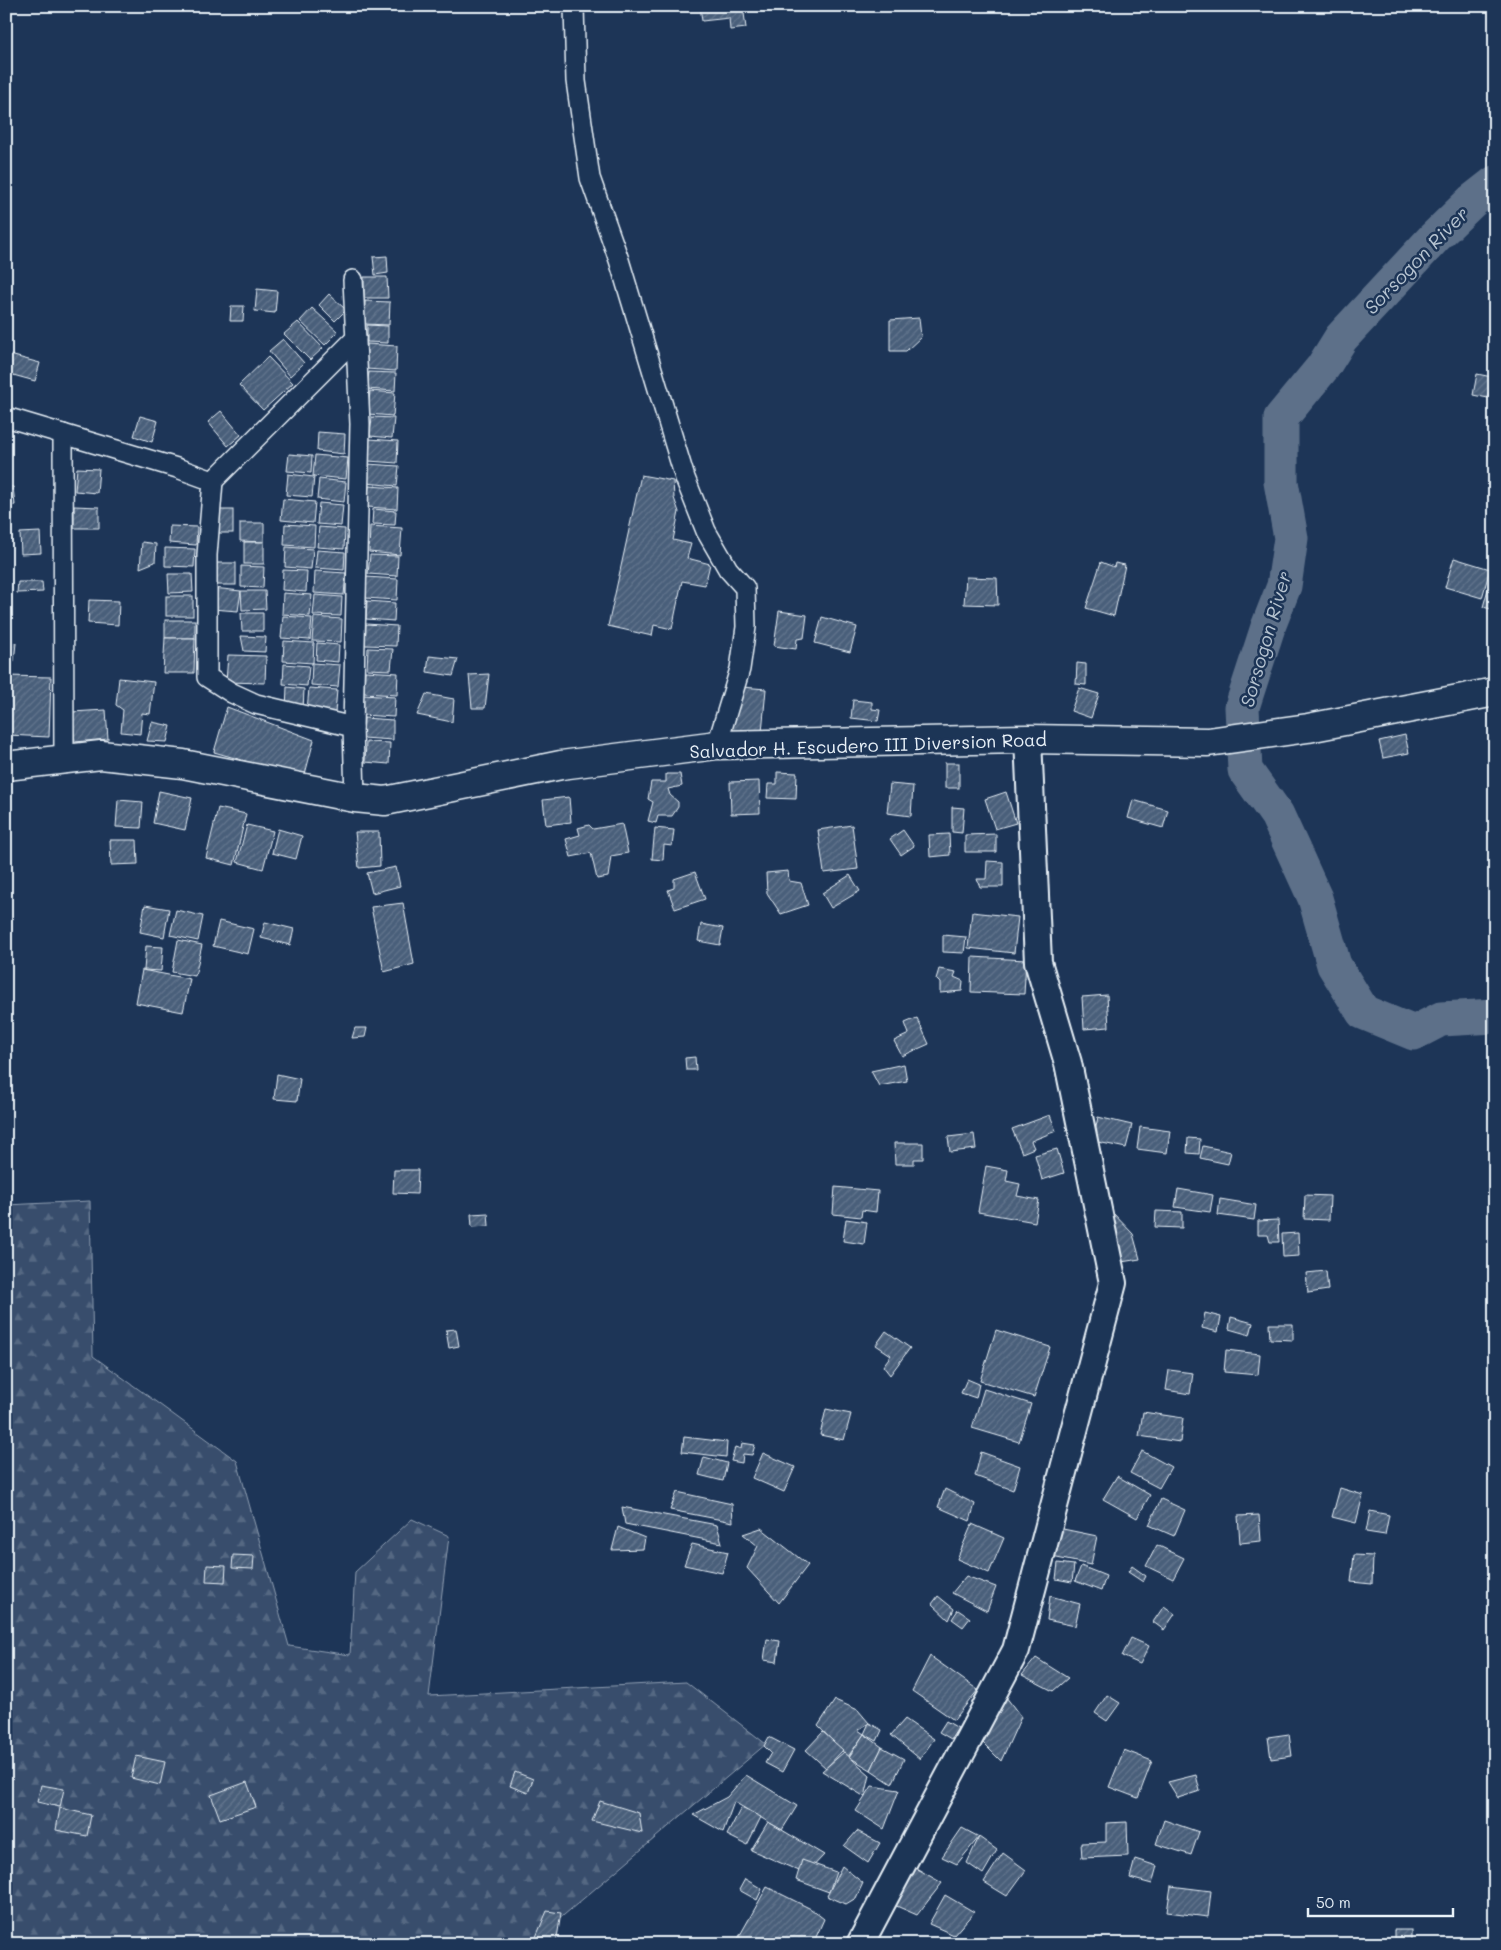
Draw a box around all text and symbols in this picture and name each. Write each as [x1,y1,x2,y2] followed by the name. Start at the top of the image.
[1358,201,1474,319] water label: Sorsogon River
[1234,568,1296,710] water label: Sorsogon River
[689,727,1047,763] street label: Salvador H. Escudero III Diversion Road
[1308,1885,1454,1917] scale bar
[1316,1892,1351,1912] text: 50 m

